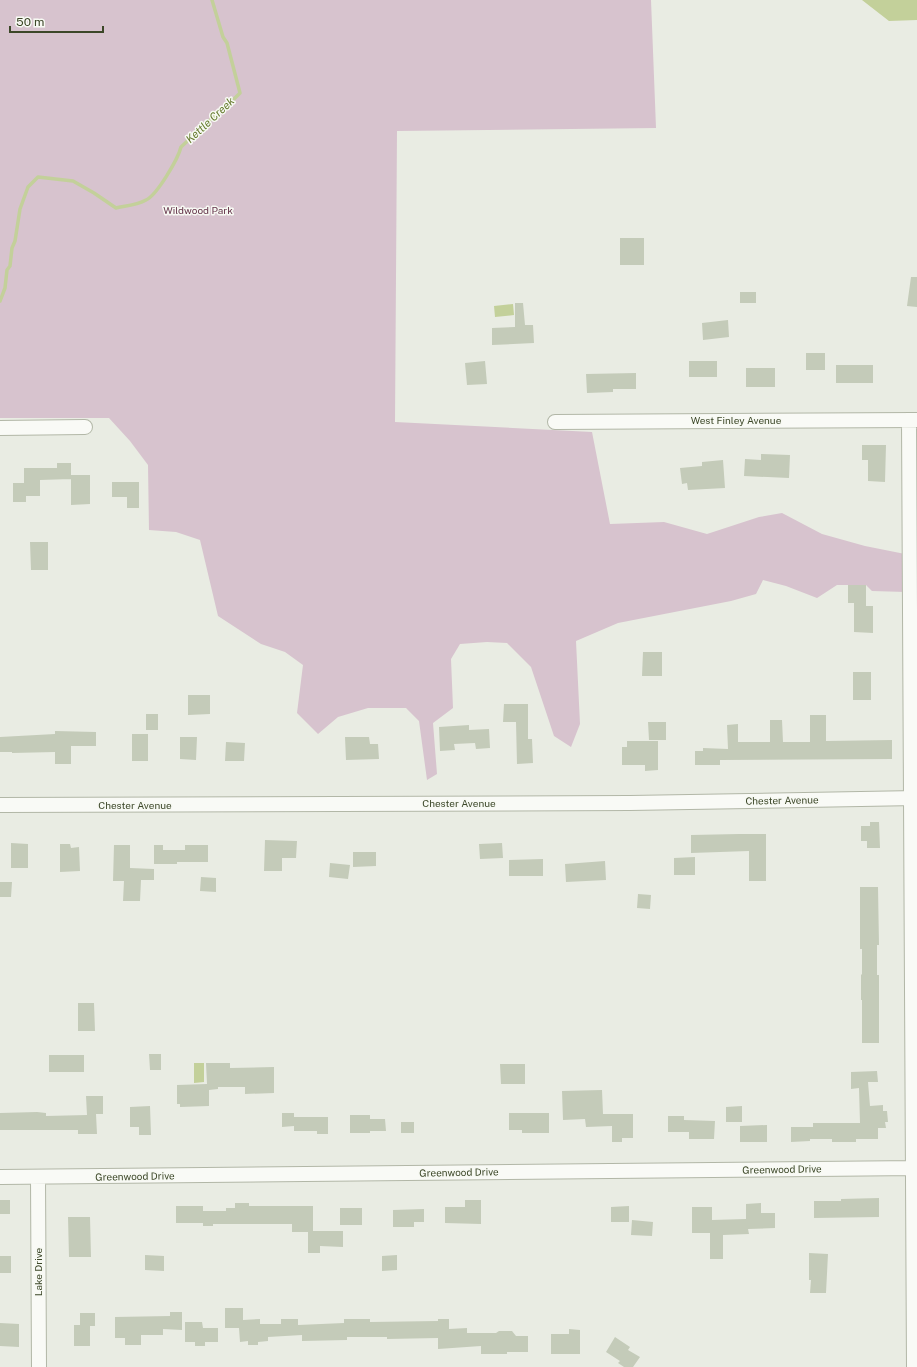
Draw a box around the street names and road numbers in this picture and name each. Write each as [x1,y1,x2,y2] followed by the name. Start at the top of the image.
[691,414,782,426] street label: West Finley Avenue
[745,793,819,807] street label: Chester Avenue
[422,797,496,809] street label: Chester Avenue
[98,799,172,811] street label: Chester Avenue
[742,1162,822,1176] street label: Greenwood Drive
[419,1165,499,1179] street label: Greenwood Drive
[95,1169,175,1183] street label: Greenwood Drive
[32,1247,44,1296] street label: Lake Drive

